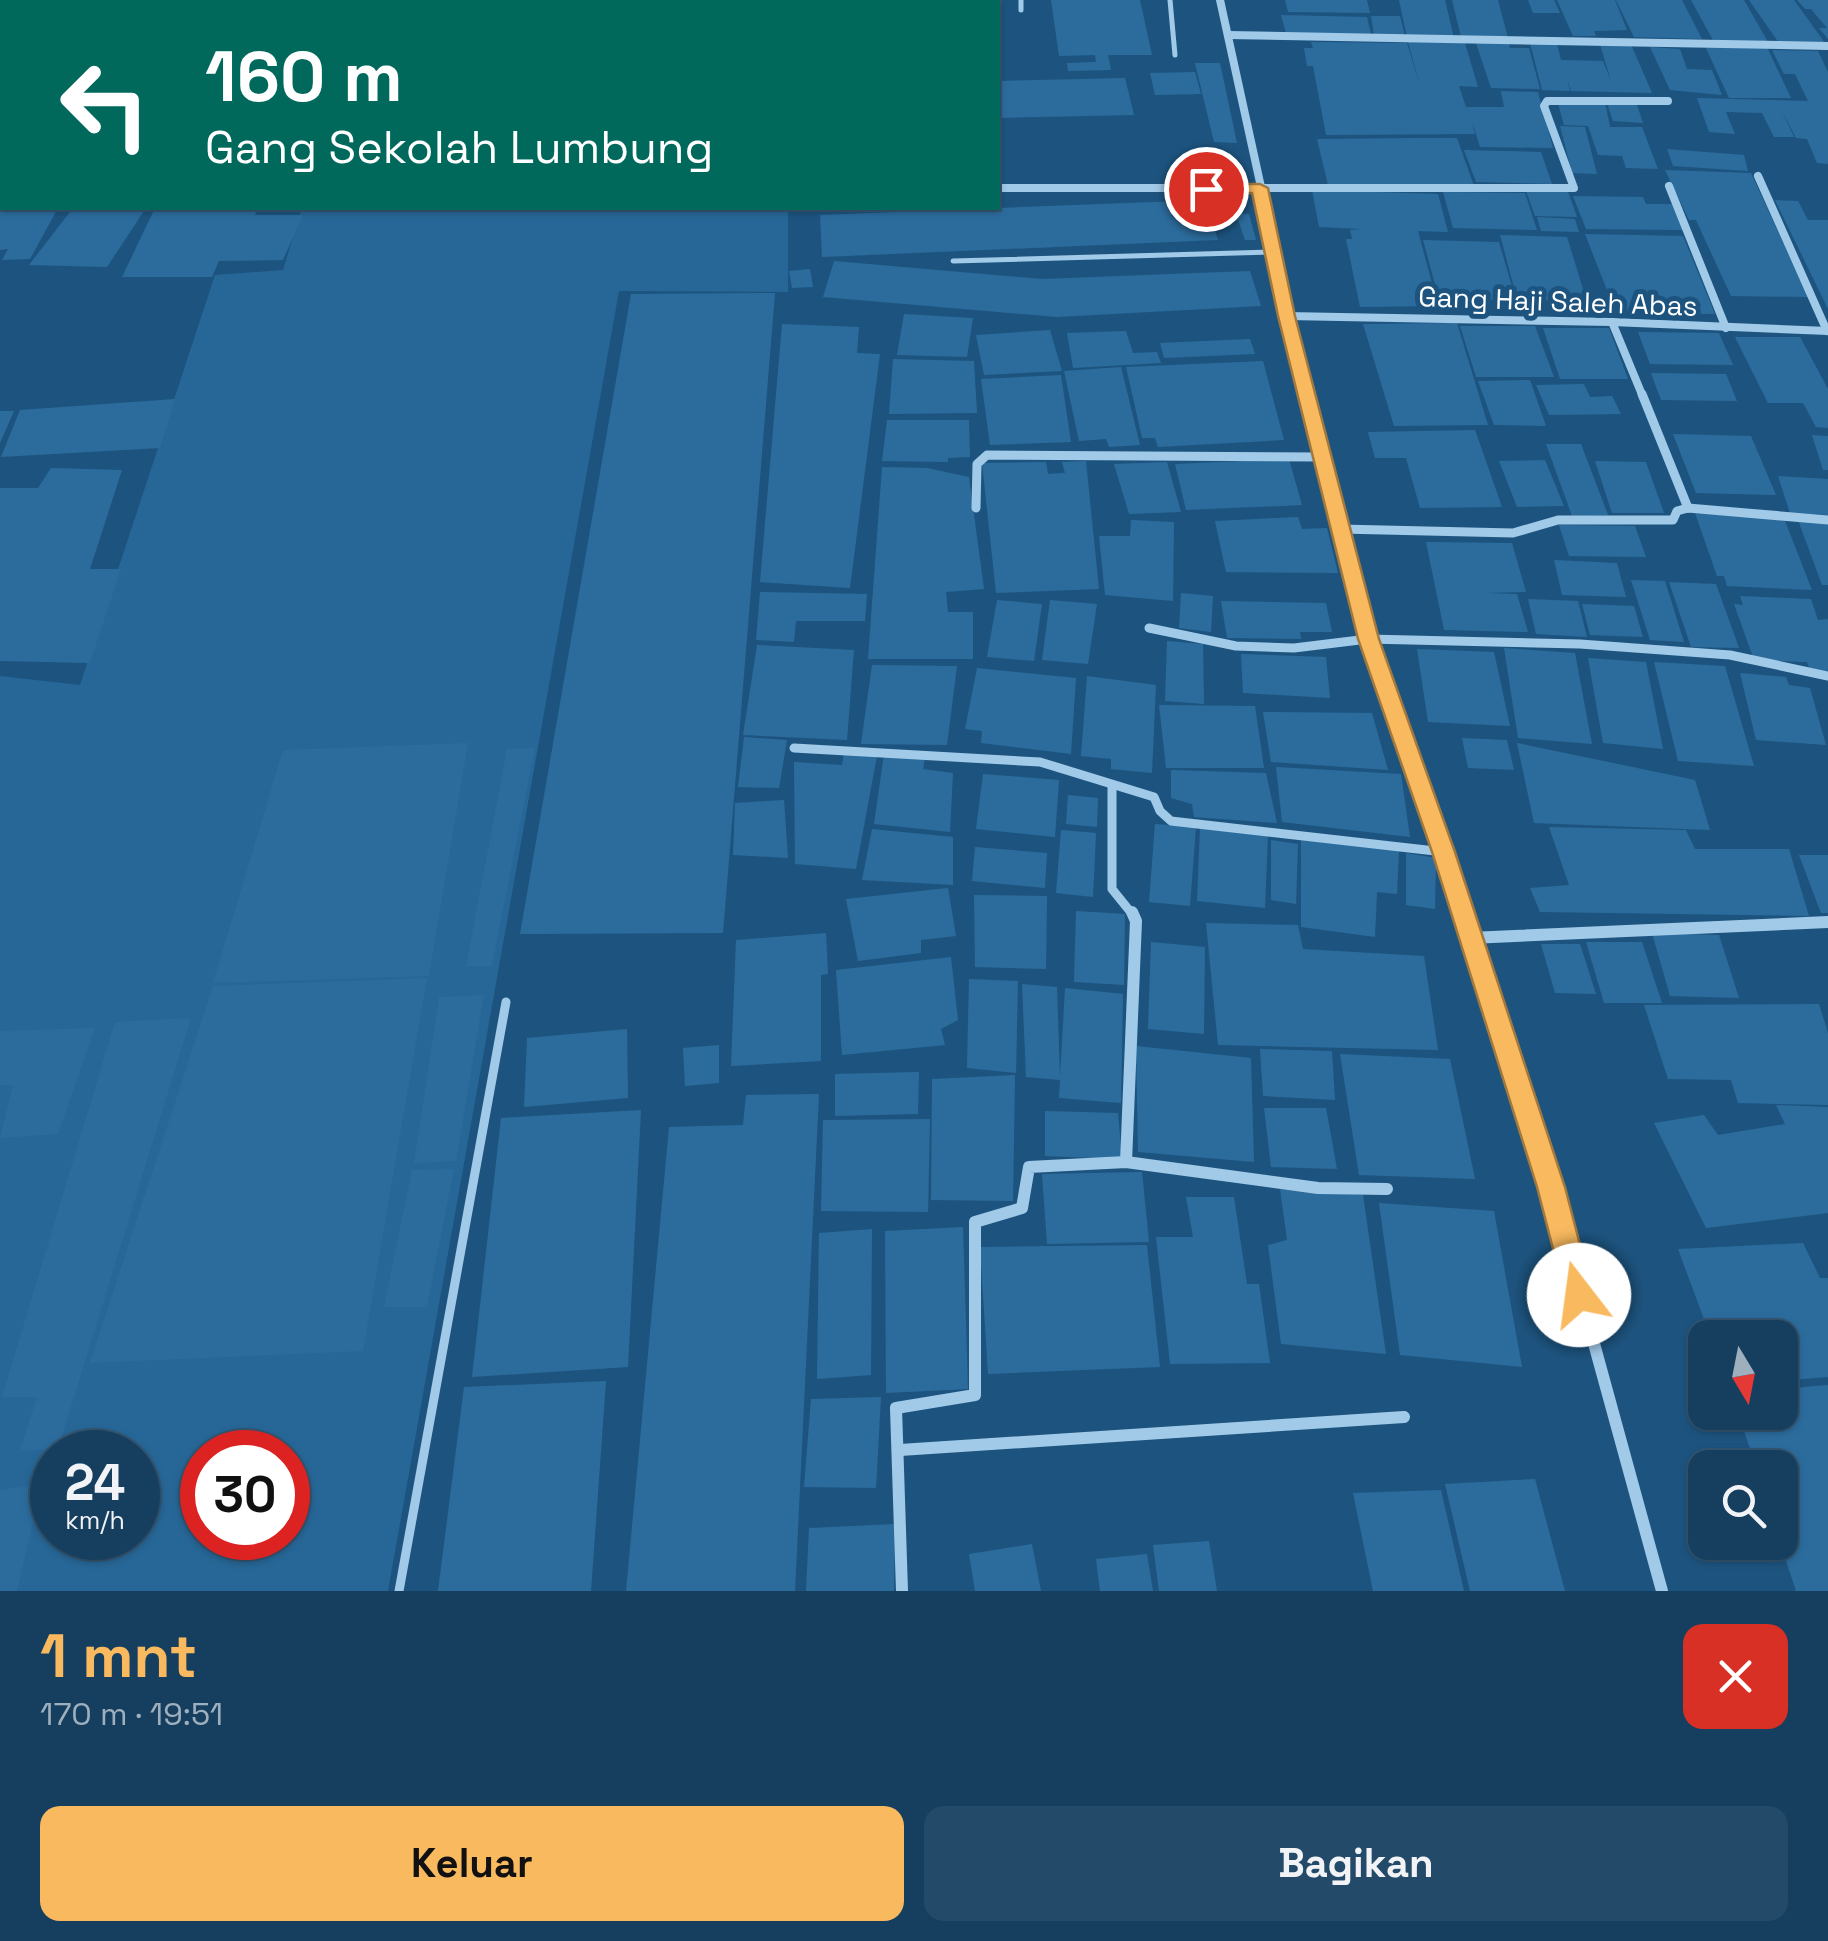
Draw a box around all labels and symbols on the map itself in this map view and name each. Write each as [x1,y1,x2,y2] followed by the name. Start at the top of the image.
[1164,147,1249,232] pin
[1418,278,1698,324] street label: Gang Haji Saleh Abas
[1527,1243,1631,1347] position arrow
[1688,1320,1798,1430] north arrow
[180,1430,310,1560] speed limit sign: 30

